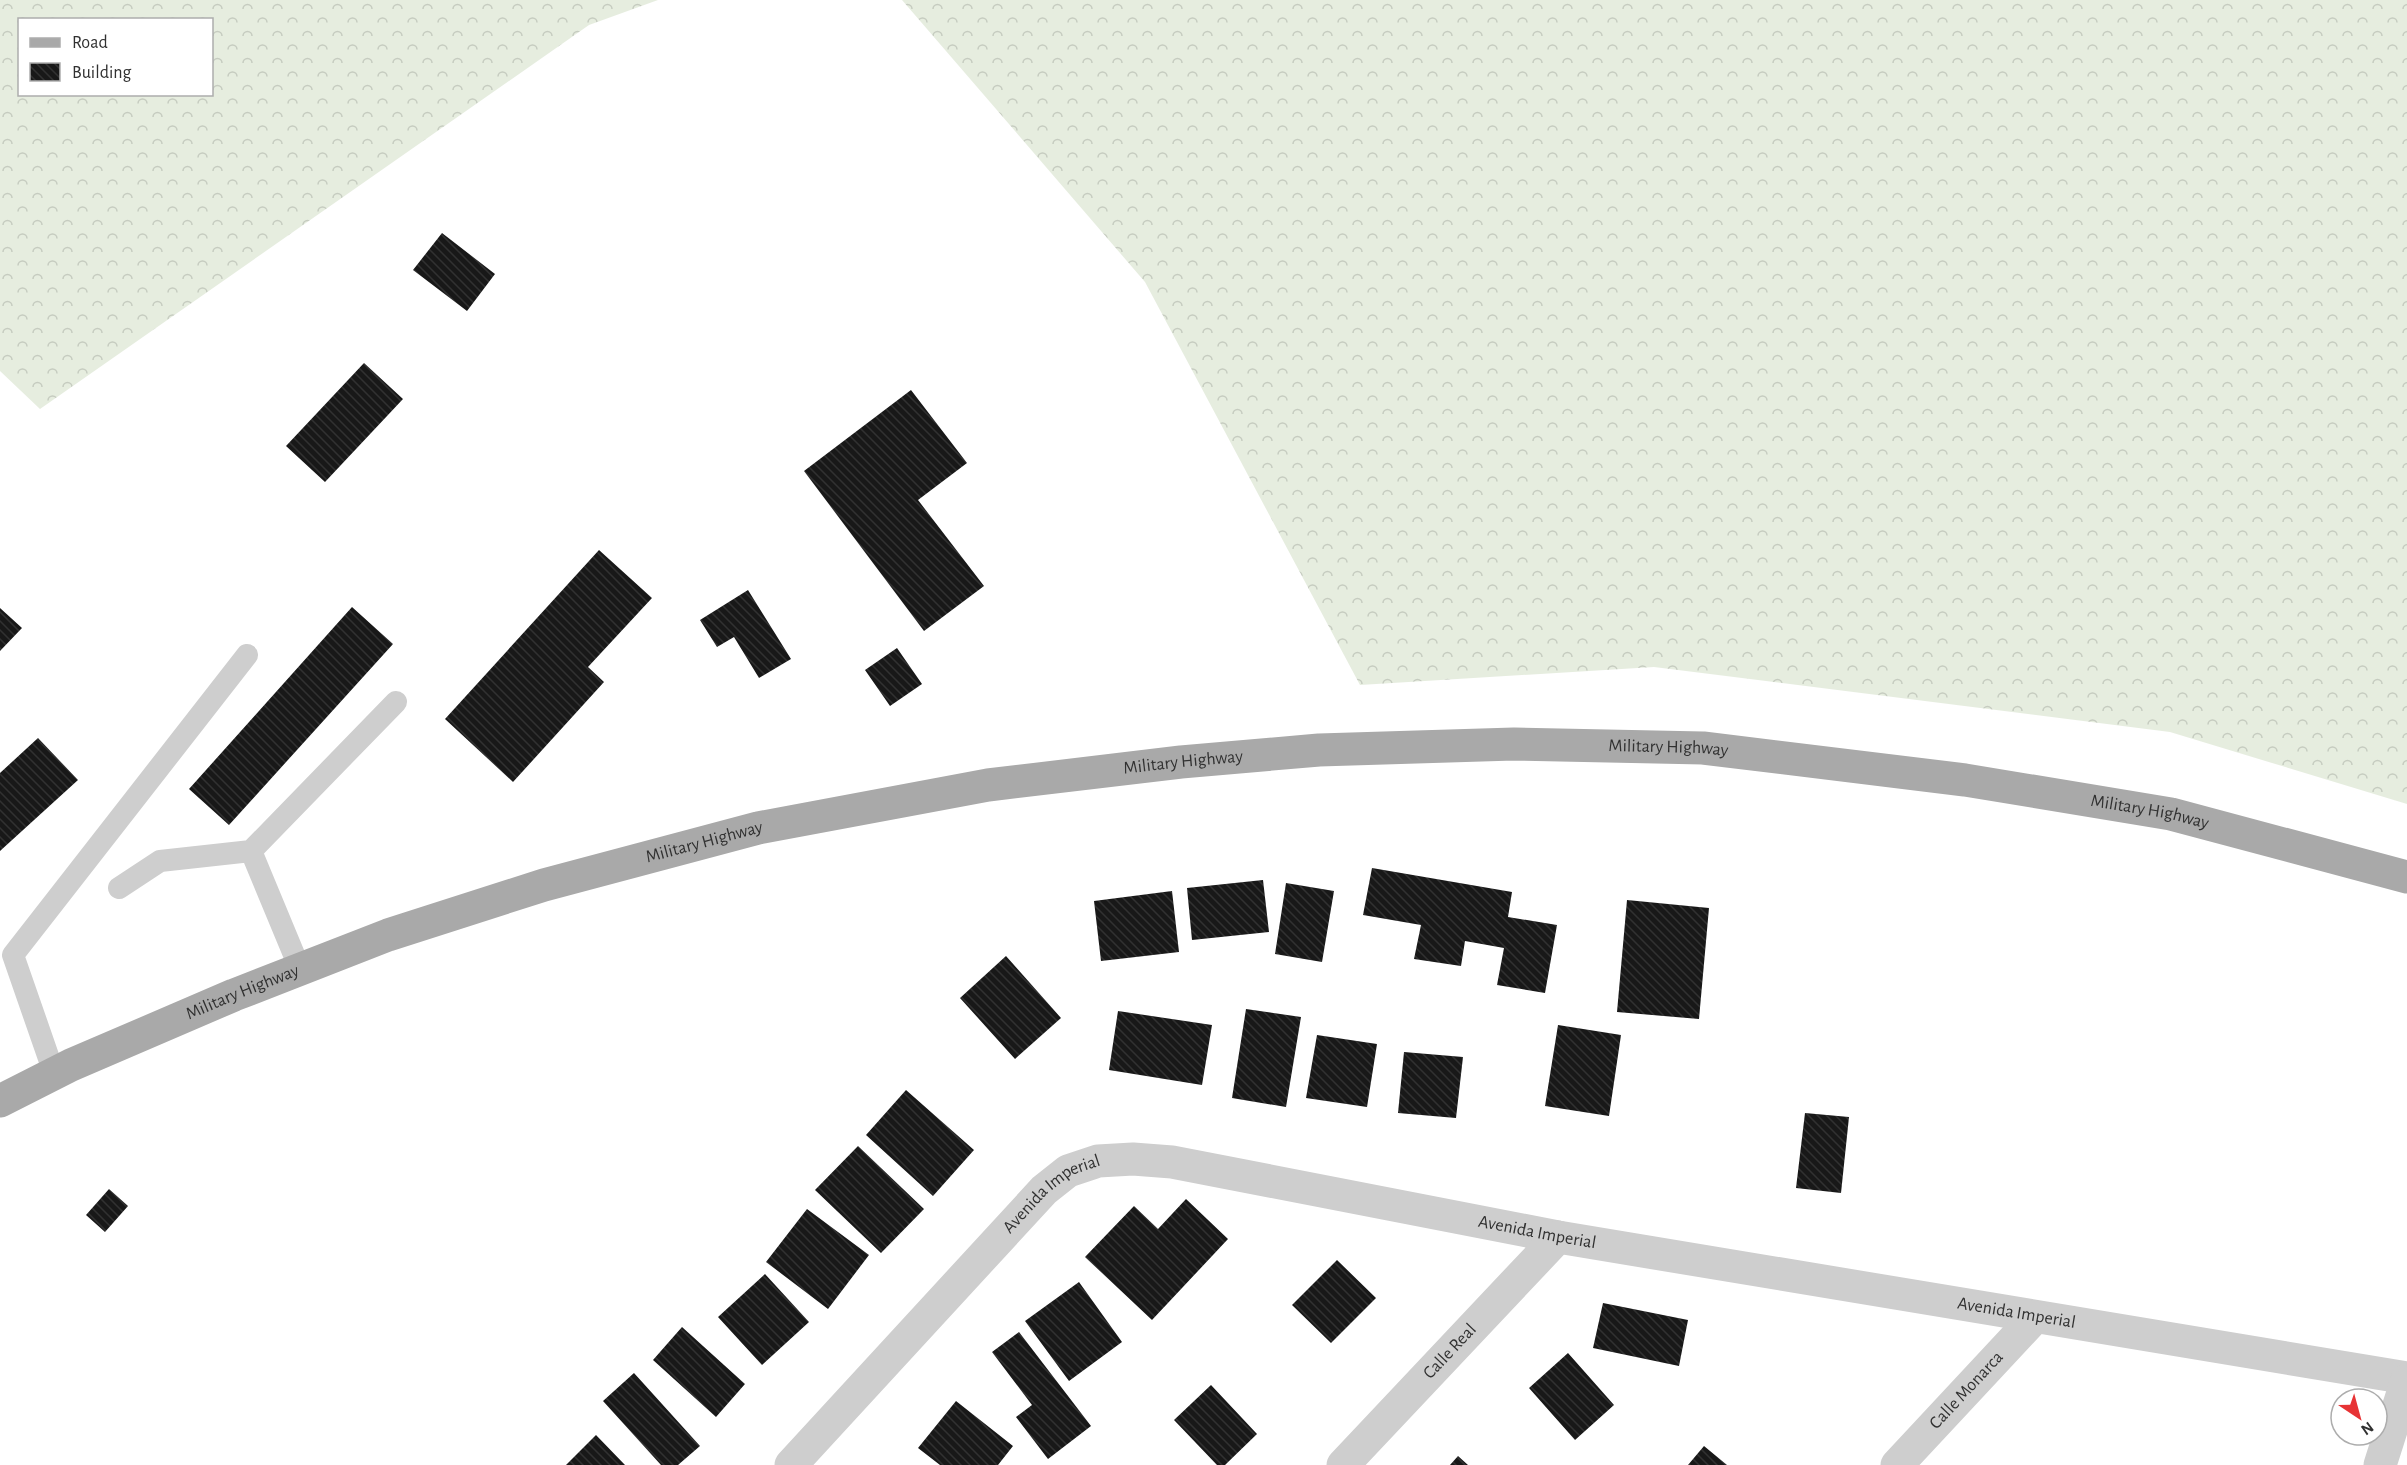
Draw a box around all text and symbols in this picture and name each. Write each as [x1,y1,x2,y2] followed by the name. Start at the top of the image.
[18,18,213,96] legend
[72,34,108,52] text: Road
[72,64,132,82] text: Building
[1608,737,1730,760] street label: Military Highway
[1122,748,1244,778] street label: Military Highway
[2089,792,2211,833] street label: Military Highway
[644,818,764,866] street label: Military Highway
[184,961,302,1023] street label: Military Highway
[1000,1152,1103,1237] street label: Avenida Imperial
[1477,1213,1597,1252] street label: Avenida Imperial
[1956,1294,2077,1332] street label: Avenida Imperial
[1420,1320,1480,1383] street label: Calle Real
[1926,1348,2007,1433] street label: Calle Monarca
[2329,1387,2389,1447] north arrow
[2358,1419,2376,1438] text: N

